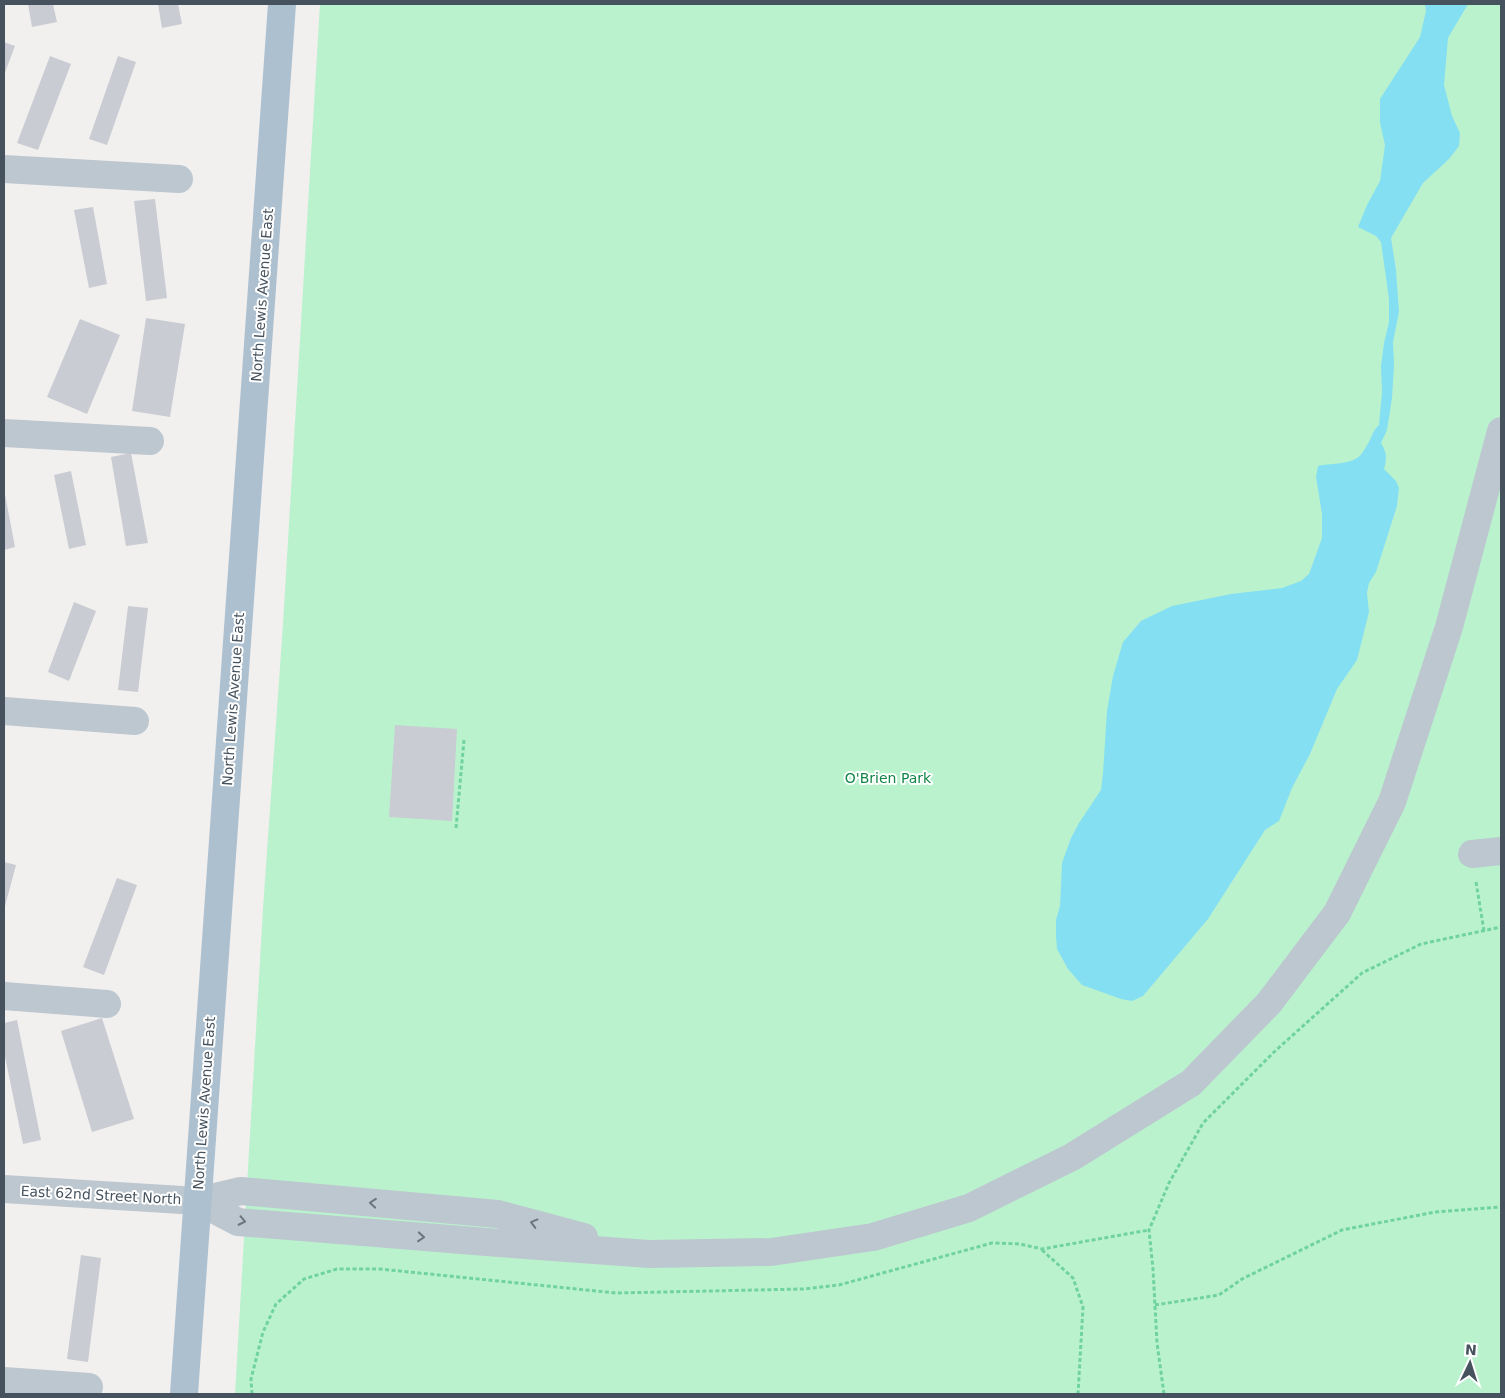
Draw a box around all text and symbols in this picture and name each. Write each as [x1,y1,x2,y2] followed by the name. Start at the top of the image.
[248,207,276,382] street label: North Lewis Avenue East
[219,611,247,786] street label: North Lewis Avenue East
[845,770,932,786] park label: O'Brien Park
[190,1015,218,1190] street label: North Lewis Avenue East
[20,1183,182,1207] street label: East 62nd Street North
[369,1198,377,1209] one-way arrow
[237,1215,246,1226] one-way arrow
[530,1219,538,1229] one-way arrow
[417,1231,425,1242] one-way arrow
[1445,1338,1495,1388] north arrow
[1465,1342,1477,1358] text: N

